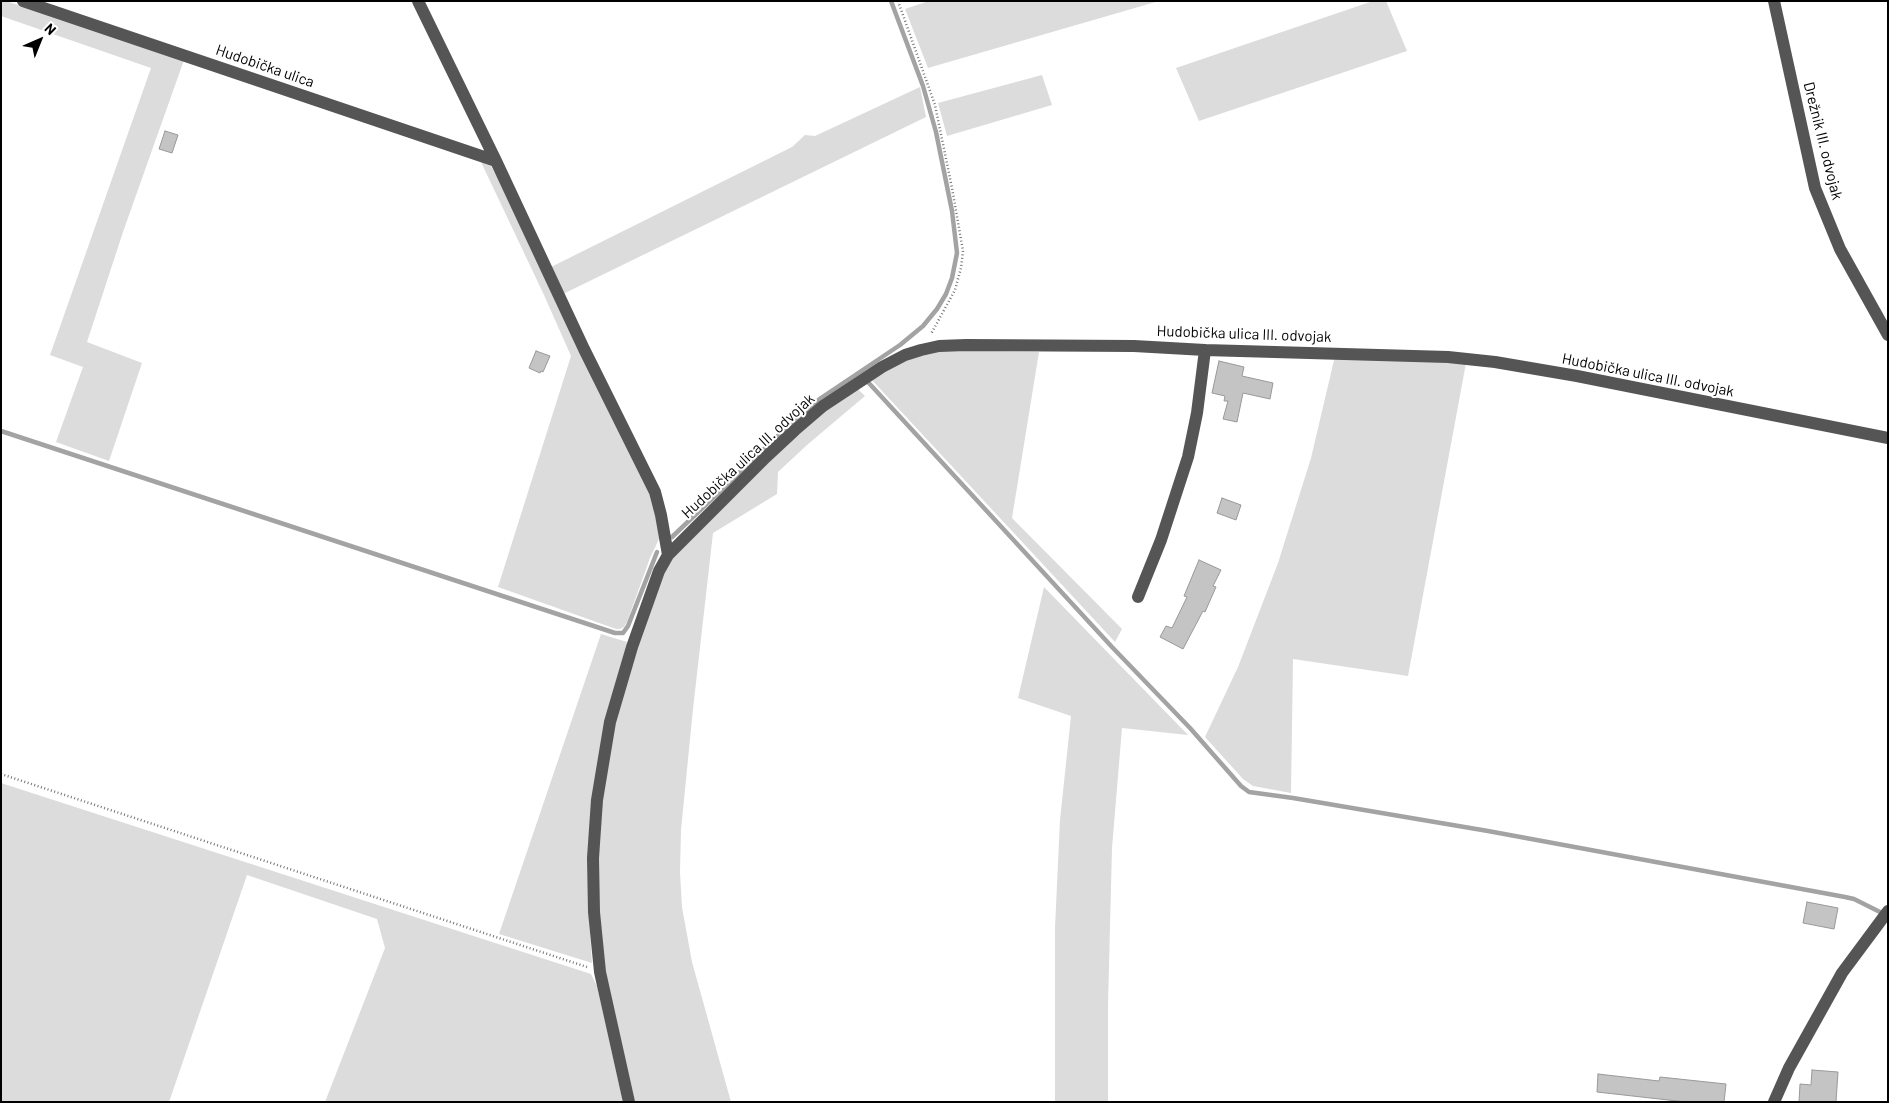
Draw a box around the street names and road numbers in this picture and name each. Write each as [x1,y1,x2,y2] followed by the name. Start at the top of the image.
[213,41,317,91] street label: Hudobička ulica
[1800,80,1846,202] street label: Drežnik III. odvojak
[1156,322,1332,346] street label: Hudobička ulica III. odvojak
[1560,349,1736,401] street label: Hudobička ulica III. odvojak
[678,390,818,522] street label: Hudobička ulica III. odvojak

